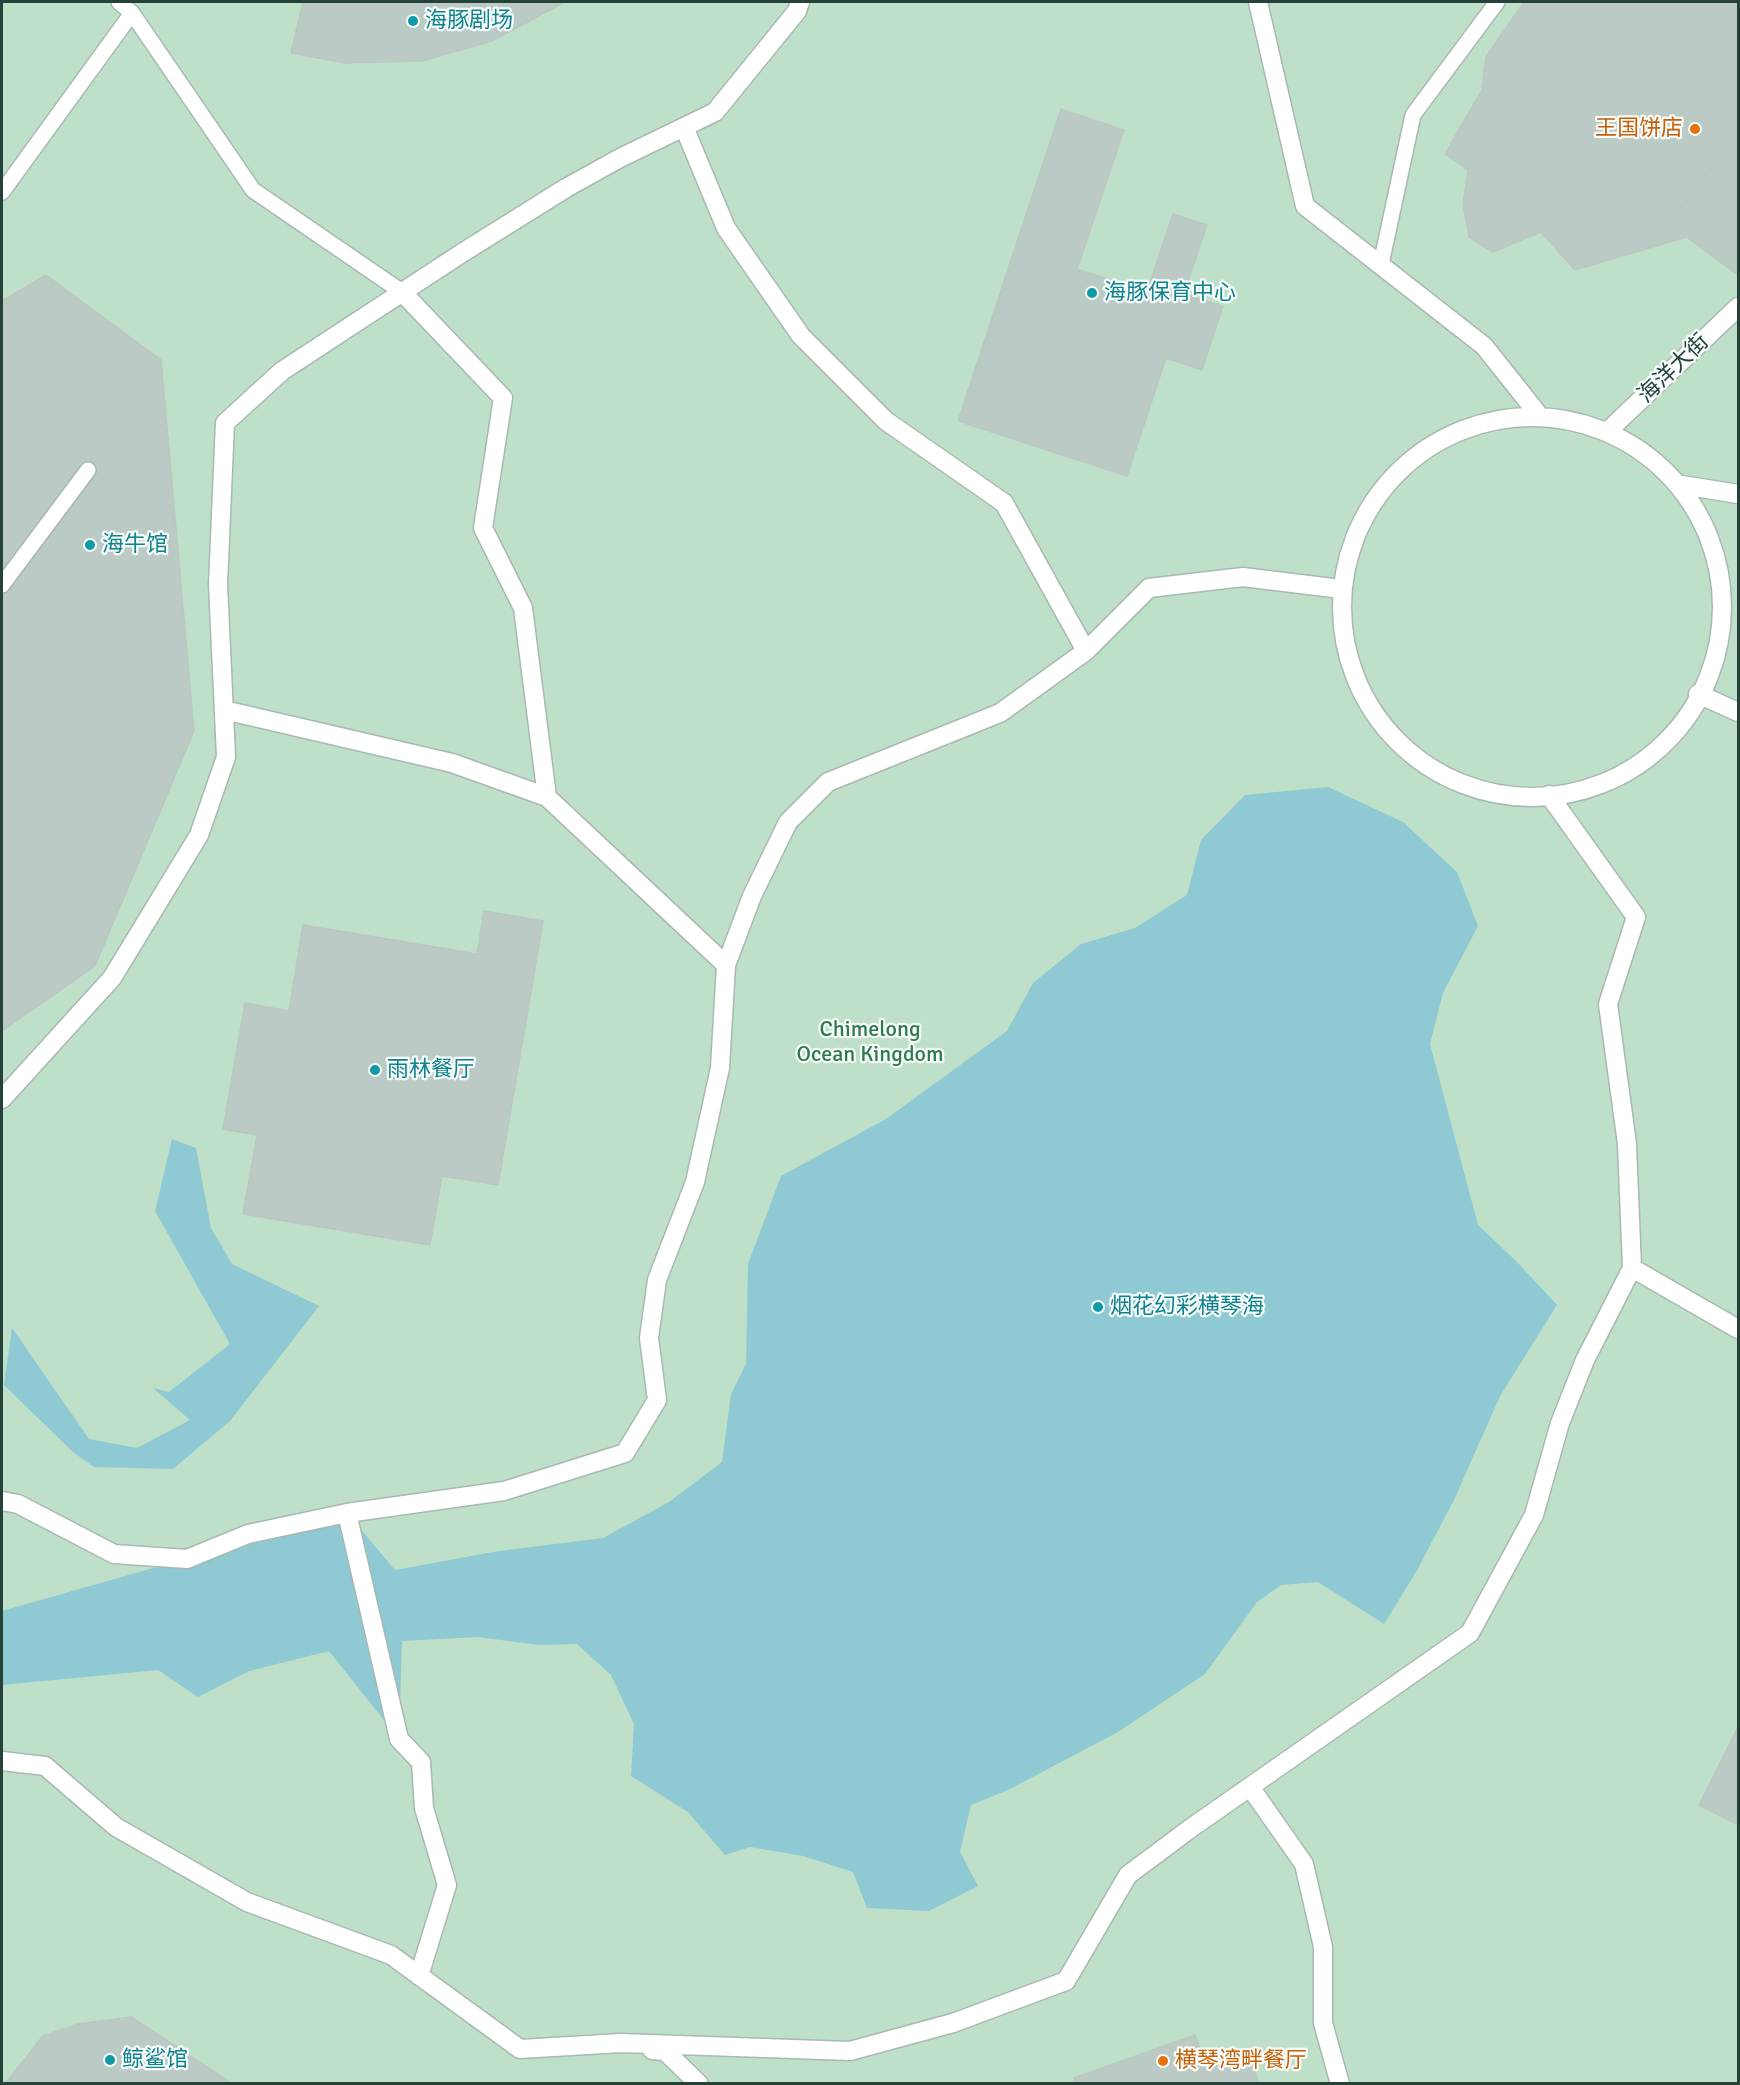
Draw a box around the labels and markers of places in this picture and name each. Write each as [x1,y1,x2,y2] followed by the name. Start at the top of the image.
[425,8,513,34] place label: 海豚剧场
[406,14,420,28] marker: 海豚剧场
[1595,116,1683,142] place label: 王国饼店
[1688,122,1702,136] marker: 王国饼店
[1104,280,1236,306] place label: 海豚保育中心
[1085,286,1099,300] marker: 海豚保育中心
[102,532,168,558] place label: 海牛馆
[83,538,97,552] marker: 海牛馆
[387,1057,475,1083] place label: 雨林餐厅
[368,1063,382,1077] marker: 雨林餐厅
[1110,1294,1264,1320] place label: 烟花幻彩横琴海
[1091,1300,1105,1314] marker: 烟花幻彩横琴海
[122,2047,188,2073] place label: 鲸鲨馆
[1175,2048,1307,2074] place label: 横琴湾畔餐厅
[103,2053,117,2067] marker: 鲸鲨馆
[1156,2054,1170,2068] marker: 横琴湾畔餐厅

